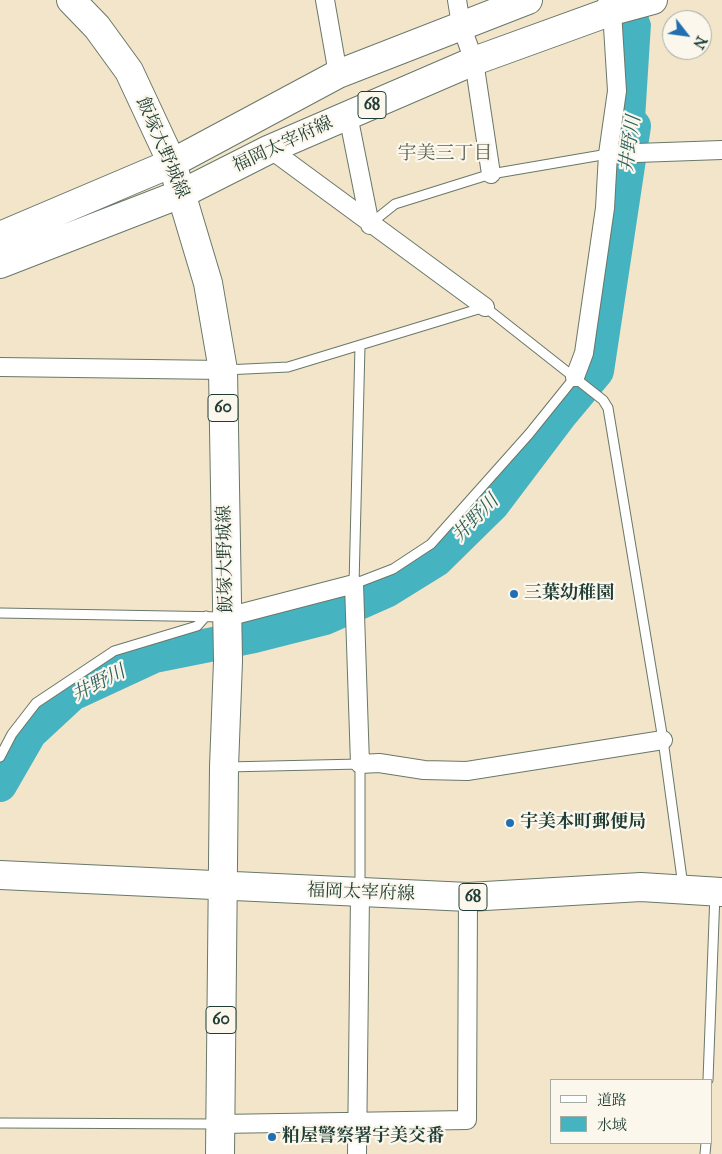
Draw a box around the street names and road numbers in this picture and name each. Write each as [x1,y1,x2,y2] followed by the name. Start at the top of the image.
[358,92,386,118] road number: 68
[131,94,193,202] street label: 飯塚大野城線
[229,112,337,178] street label: 福岡太宰府線
[208,394,238,422] road number: 60
[214,505,238,613] street label: 飯塚大野城線
[307,880,415,906] street label: 福岡太宰府線
[459,884,487,910] road number: 68
[206,1006,236,1034] road number: 60

